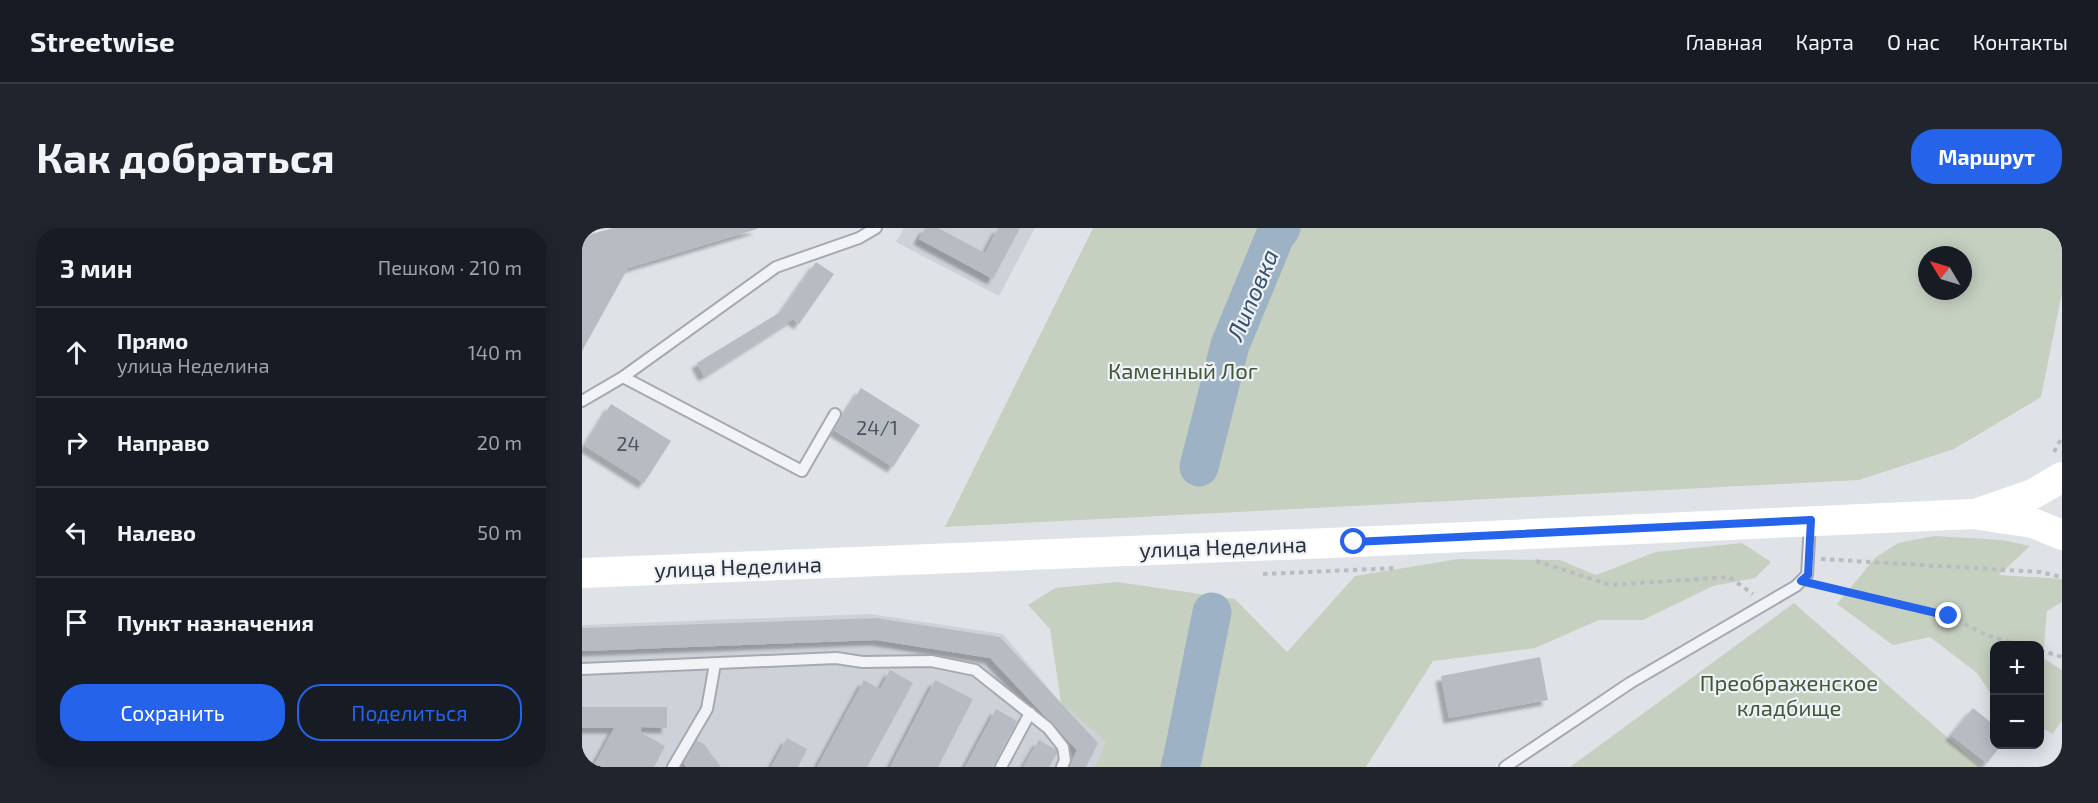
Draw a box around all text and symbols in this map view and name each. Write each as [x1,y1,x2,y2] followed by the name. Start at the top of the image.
[30,24,175,58] text: Streetwise
[1686,29,1763,54] text: Главная
[1796,29,1854,54] text: Карта
[1887,29,1940,54] text: О нас
[1973,29,2068,54] text: Контакты
[1911,129,2062,184] button: Маршрут
[36,131,335,181] text: Как добраться
[1219,244,1284,345] water label: Липовка
[1918,246,1972,300] north arrow
[60,252,132,283] text: 3 мин
[378,255,522,279] text: Пешком · 210 m
[117,327,188,353] text: Прямо
[60,336,93,369] icon: ahead
[468,340,522,364] text: 140 m
[117,353,269,377] text: улица Неделина
[1108,357,1258,383] park label: Каменный Лог
[856,415,898,439] house number: 24/1
[60,426,93,459] icon: right
[117,429,210,455] text: Направо
[477,430,522,454] text: 20 m
[616,431,640,455] house number: 24
[60,516,93,549] icon: left
[117,519,196,545] text: Налево
[477,520,522,544] text: 50 m
[1340,528,1366,554] route start
[1139,530,1307,563] street label: улица Неделина
[654,550,822,583] street label: улица Неделина
[1935,602,1961,628] route end
[60,606,93,639] icon: arrive
[117,609,314,635] text: Пункт назначения
[1990,641,2044,749] map controls
[1990,641,2044,695] button: +
[1700,669,1878,720] park label: Преображенское кладбище
[60,684,285,741] button: Сохранить
[297,684,522,741] button: Поделиться
[1990,695,2044,749] button: −

